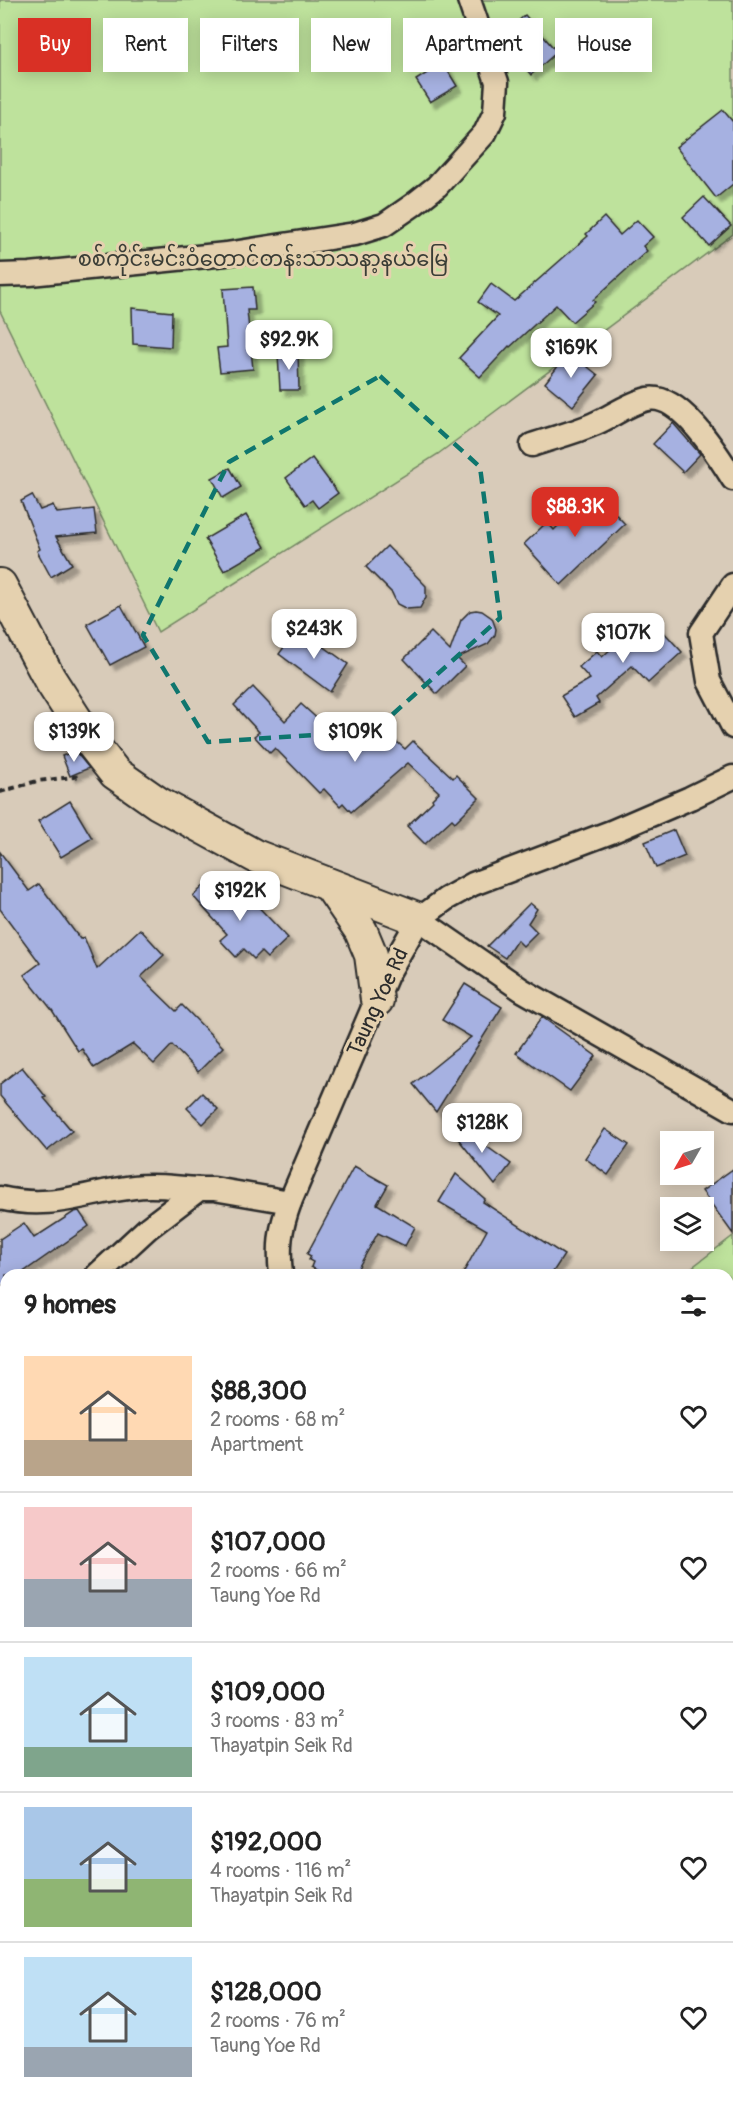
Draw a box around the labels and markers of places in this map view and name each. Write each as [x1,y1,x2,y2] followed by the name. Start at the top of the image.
[240,320,338,371] pin: $92.9K
[529,328,613,379] pin: $169K
[526,487,624,538] pin: $88.3K
[272,609,356,660] pin: $243K
[581,613,665,664] pin: $107K
[32,712,116,763] pin: $139K
[313,712,397,763] pin: $109K
[198,871,282,922] pin: $192K
[440,1103,524,1154] pin: $128K

